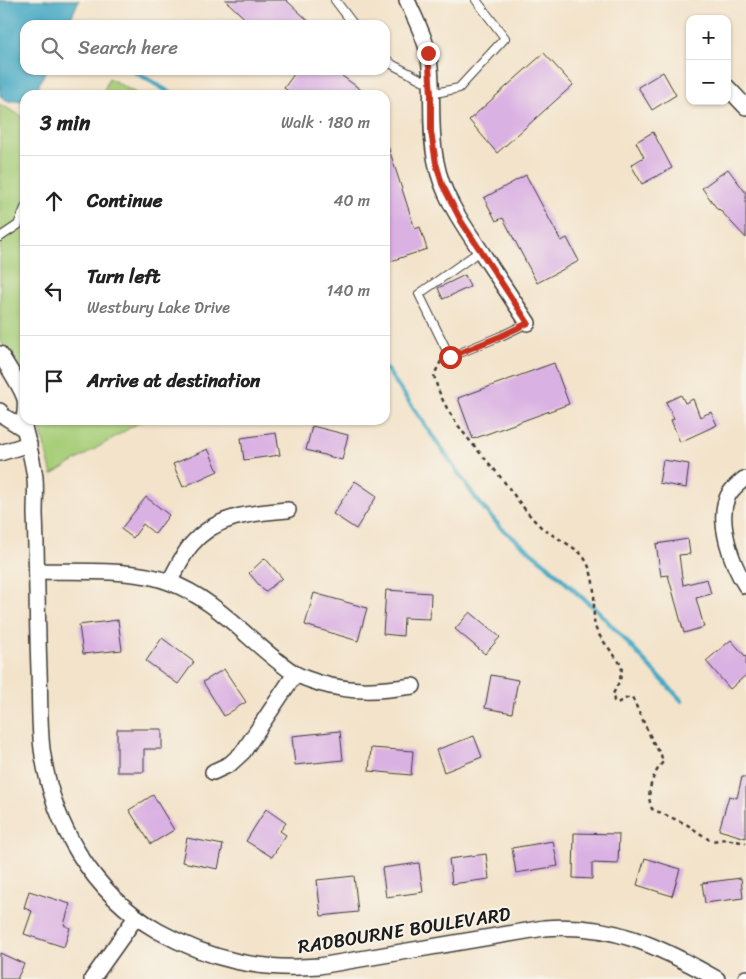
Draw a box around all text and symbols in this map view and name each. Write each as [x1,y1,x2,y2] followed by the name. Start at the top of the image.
[686,15,731,105] map controls
[686,15,731,60] button: +
[20,20,390,75] search box
[78,31,178,64] text: Search here
[38,34,66,62] icon: search
[417,42,440,65] route end
[686,60,731,105] button: −
[40,104,90,142] text: 3 min
[281,108,370,137] text: Walk · 180 m
[87,184,163,217] text: Continue
[333,186,370,215] text: 40 m
[40,187,68,215] icon: ahead
[87,260,160,293] text: Turn left
[327,276,370,305] text: 140 m
[40,277,68,305] icon: left
[87,293,230,322] text: Westbury Lake Drive
[439,346,462,369] route start
[87,364,260,397] text: Arrive at destination
[40,367,68,395] icon: arrive
[296,897,513,963] street label: RADBOURNE BOULEVARD

